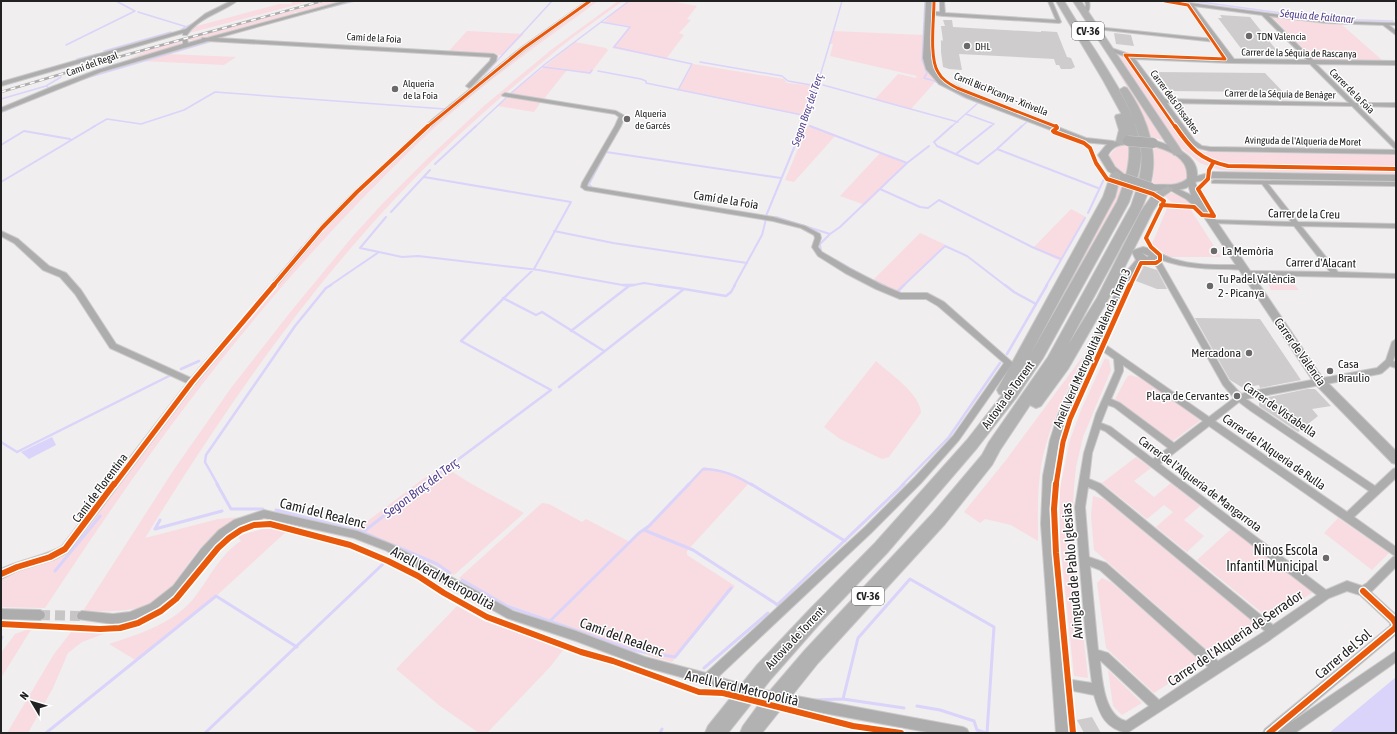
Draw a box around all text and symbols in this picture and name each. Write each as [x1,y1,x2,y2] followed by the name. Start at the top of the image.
[1278,7,1355,25] water label: Séquia de Faitanar
[1072,22,1104,40] road number: CV-36
[346,31,402,45] street label: Camí de la Foia
[1244,31,1254,41] marker: TDN Valencia
[1257,31,1306,42] place label: TDN Valencia
[962,41,972,51] marker: DHL
[975,41,990,52] place label: DHL
[1241,46,1357,60] street label: Carrer de la Séquia de Rascanya
[65,49,120,78] street label: Camí del Regal
[1327,66,1377,116] street label: Carrer de la Foia
[1148,68,1202,136] street label: Carrer dels Dissabtes
[952,70,1050,118] street label: Carril Bici Picanya - Xirivella
[789,71,825,149] water label: Segon Braç del Terç
[403,78,438,101] place label: Alqueria de la Foia
[390,84,400,94] marker: Alqueria de la Foia
[1224,88,1337,100] street label: Carrer de la Séquia de Benàger
[635,108,671,131] place label: Alqueria de Garcés
[622,114,632,124] marker: Alqueria de Garcés
[1245,134,1361,148] street label: Avinguda de l'Alqueria de Moret
[692,188,760,212] street label: Camí de la Foia
[1268,206,1340,222] street label: Carrer de la Creu
[1222,244,1274,258] place label: La Memòria
[1209,246,1219,256] marker: La Memòria
[1286,255,1357,271] street label: Carrer d'Alacant
[1051,266,1133,430] street label: Anell Verd Metropolità València. Tram 3
[1218,272,1296,300] place label: Tu Padel València 2 - Picanya
[1205,281,1215,291] marker: Tu Padel València 2 - Picanya
[1271,315,1329,389] street label: Carrer de València
[1191,346,1241,360] place label: Mercadona
[1244,348,1254,358] marker: Mercadona
[1338,357,1370,385] place label: Casa Braulio
[979,358,1038,432] street label: Autovia de Torrent
[1325,366,1335,376] marker: Casa Braulio
[1241,379,1319,441] street label: Carrer de Vistabella
[1146,389,1229,403] place label: Plaça de Cervantes
[1232,391,1242,401] marker: Plaça de Cervantes
[1220,411,1328,493] street label: Carrer de l'Alqueria de Rulla
[1136,433,1264,535] street label: Carrer de l'Alqueria de Mangarrota
[70,451,130,525] street label: Camí de Florentina
[380,454,462,522] water label: Segon Braç del Terç
[278,495,369,532] street label: Camí del Realenc
[1058,502,1086,640] street label: Avinguda de Pablo Iglesias
[1226,542,1318,574] place label: Ninos Escola Infantil Municipal
[388,543,498,613] street label: Anell Verd Metropolità
[1321,553,1331,563] marker: Ninos Escola Infantil Municipal
[1164,586,1306,689] street label: Carrer de l'Alqueria de Serrador
[852,587,884,605] road number: CV-36
[763,603,828,672] street label: Autovia de Torrent
[578,614,667,660] street label: Camí del Realenc
[1312,626,1375,682] street label: Carrer del Sol
[684,667,800,709] street label: Anell Verd Metropolità
[12,682,52,722] north arrow
[17,690,31,702] text: N

